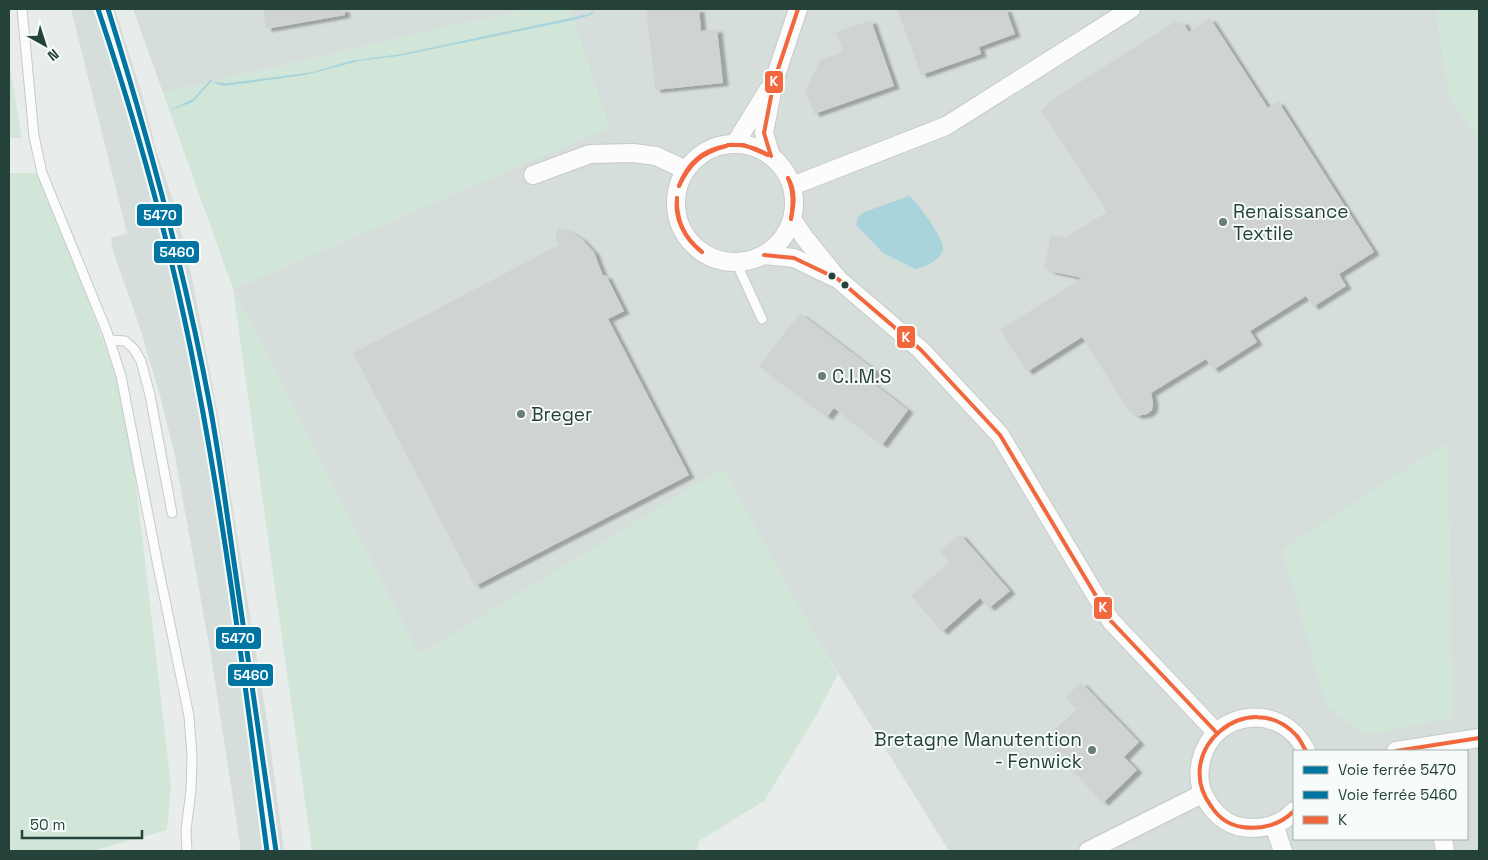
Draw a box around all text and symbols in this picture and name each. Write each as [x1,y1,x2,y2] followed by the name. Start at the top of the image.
[20,20,70,70] north arrow
[44,45,62,65] text: N
[764,70,784,94] line badge: K
[770,72,779,90] text: K
[1233,199,1349,246] place label: Renaissance Textile
[136,203,183,227] line badge: 5470
[143,206,177,224] text: 5470
[1217,216,1229,228] marker: Renaissance Textile
[153,240,200,264] line badge: 5460
[159,243,195,261] text: 5460
[827,271,837,281] unlabelled marker
[840,280,850,290] unlabelled marker
[896,325,916,349] line badge: K
[902,328,911,346] text: K
[832,364,891,389] place label: C.I.M.S
[816,370,828,382] marker: C.I.M.S
[531,402,592,427] place label: Breger
[515,408,527,420] marker: Breger
[1093,596,1113,620] line badge: K
[1099,598,1108,616] text: K
[215,626,262,650] line badge: 5470
[221,629,255,647] text: 5470
[227,663,274,687] line badge: 5460
[233,666,269,684] text: 5460
[874,727,1082,774] place label: Bretagne Manutention - Fenwick
[1086,744,1098,756] marker: Bretagne Manutention - Fenwick
[1293,750,1468,840] legend
[1338,760,1456,779] text: Voie ferrée 5470
[1338,785,1457,804] text: Voie ferrée 5460
[22,808,142,840] scale bar
[1338,810,1347,829] text: K
[30,815,65,834] text: 50 m

